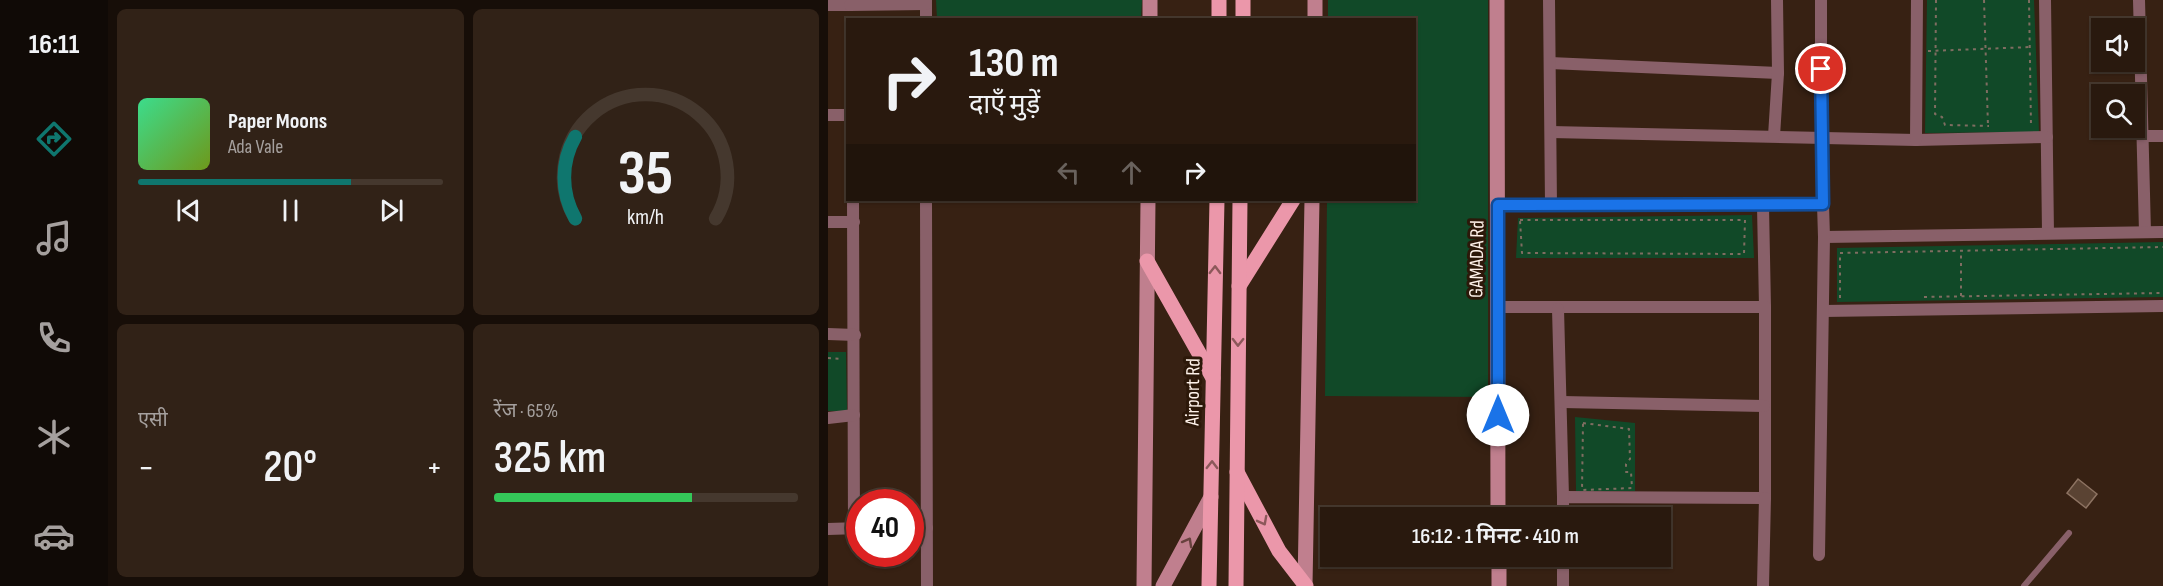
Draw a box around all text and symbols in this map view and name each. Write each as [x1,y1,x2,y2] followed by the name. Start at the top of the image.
[2091,18,2145,138] map controls
[2091,18,2145,72] button: sound
[29,29,79,61] text: 16:11
[969,38,1059,89] text: 130 m
[870,42,948,120] icon: right
[1795,43,1846,94] pin
[1804,52,1837,85] icon: arrive
[2091,84,2145,138] button: search
[969,89,1040,121] text: दाएँ मुड़ें
[228,108,327,135] text: Paper Moons
[33,118,75,160] icon: directions
[228,135,283,159] text: Ada Vale
[618,137,673,212] text: 35
[1052,156,1085,189] icon: left
[1115,156,1148,189] icon: ahead
[1178,156,1211,189] icon: right
[172,194,205,227] icon: previous
[274,194,307,227] icon: pause
[375,194,408,227] icon: next
[627,206,664,231] text: km/h
[33,217,75,259] icon: music
[1464,220,1490,298] street label: GAMADA Rd
[1209,265,1221,274] one-way arrow
[33,317,75,359] icon: phone
[1232,337,1244,346] one-way arrow
[1180,358,1206,427] street label: Airport Rd
[1466,383,1530,447] position arrow
[494,399,558,423] text: रेंज · 65%
[138,408,168,432] text: एसी
[33,416,75,458] icon: climate
[494,431,606,486] text: 325 km
[263,440,317,495] text: 20°
[138,448,154,488] text: −
[426,448,443,488] text: +
[1205,460,1218,469] one-way arrow
[846,489,924,567] speed limit sign: 40
[1256,514,1267,525] one-way arrow
[33,515,75,557] icon: car
[1412,523,1579,550] text: 16:12 · 1 मिनट · 410 m
[1181,538,1192,549] one-way arrow

